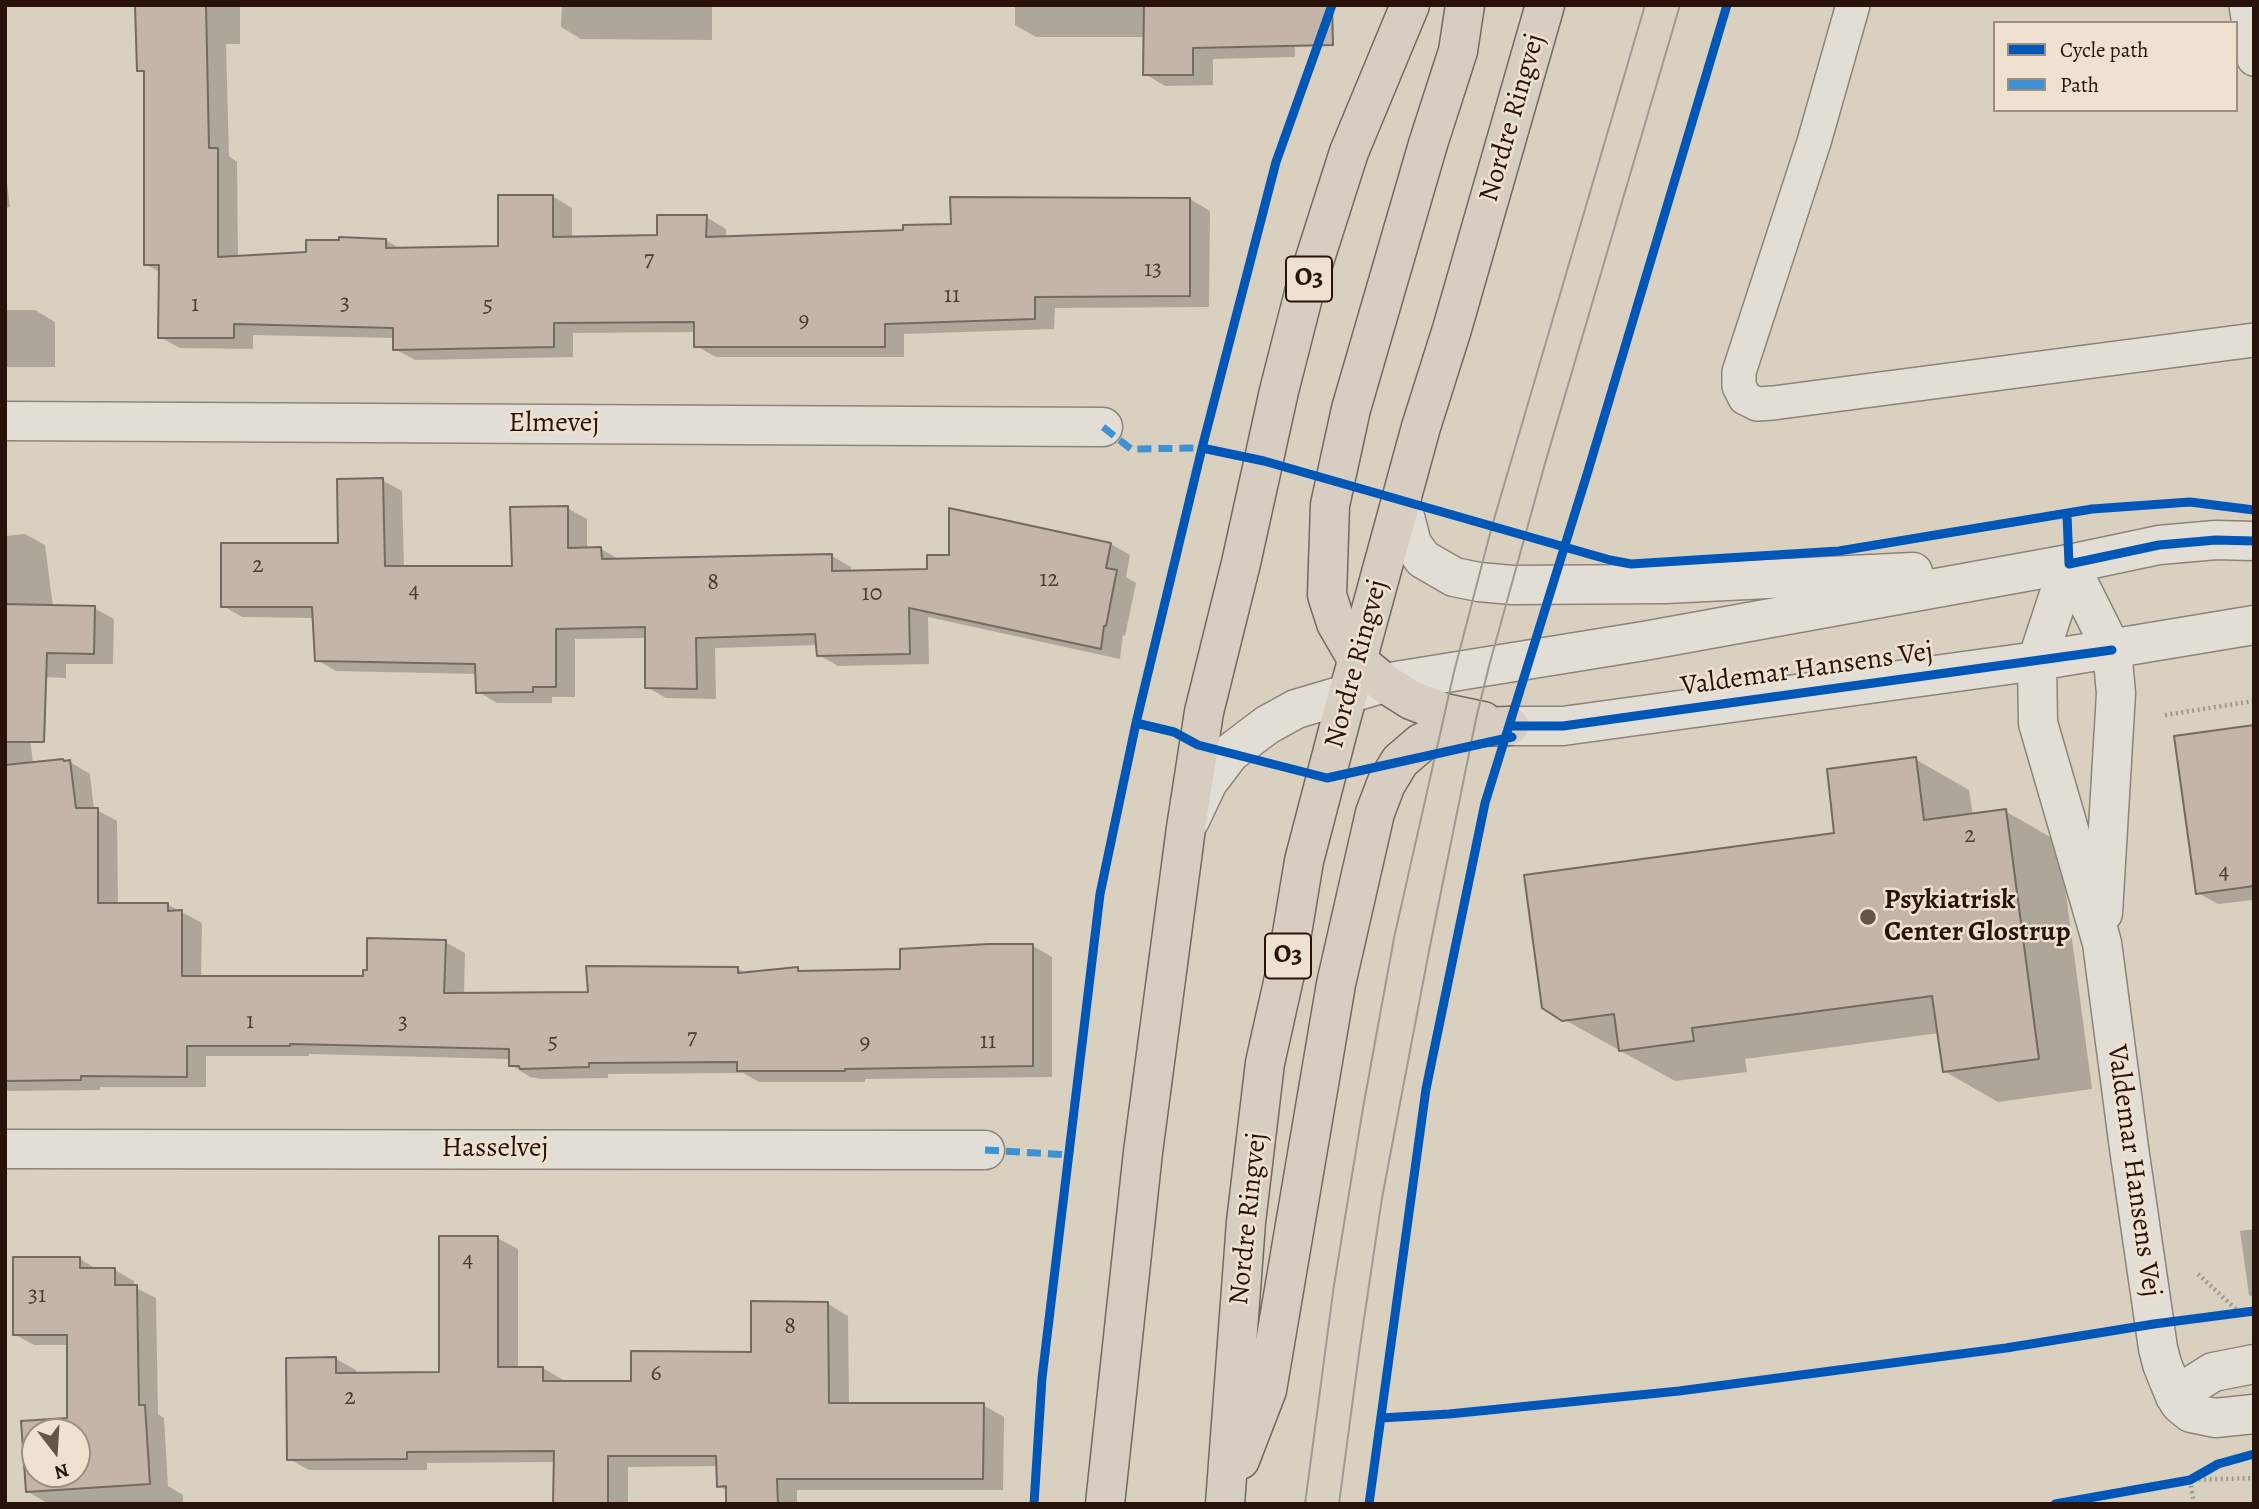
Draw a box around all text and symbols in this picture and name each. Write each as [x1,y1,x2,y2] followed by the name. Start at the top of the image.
[1993,21,2238,112] legend
[1473,30,1553,206] street label: Nordre Ringvej
[2060,36,2149,64] text: Cycle path
[2060,71,2099,99] text: Path
[644,246,654,274] house number: 7
[1144,256,1162,284] house number: 13
[1286,256,1332,302] road number: O3
[944,282,960,310] house number: 11
[340,290,350,318] house number: 3
[191,291,199,319] house number: 1
[483,292,493,320] house number: 5
[799,307,809,335] house number: 9
[509,407,599,441] street label: Elmevej
[252,552,264,580] house number: 2
[1039,566,1059,594] house number: 12
[707,569,719,597] house number: 8
[1318,576,1396,752] street label: Nordre Ringvej
[409,577,419,605] house number: 4
[862,580,882,608] house number: 10
[1679,636,1935,704] street label: Valdemar Hansens Vej
[1964,822,1976,850] house number: 2
[2219,858,2229,886] house number: 4
[1884,884,2070,950] place label: Psykiatrisk Center Glostrup
[1858,907,1878,927] marker: Psykiatrisk Center Glostrup
[1265,934,1311,979] road number: O3
[246,1008,254,1036] house number: 1
[398,1009,408,1037] house number: 3
[687,1024,697,1052] house number: 7
[980,1028,996,1056] house number: 11
[548,1029,558,1057] house number: 5
[860,1029,870,1057] house number: 9
[2099,1043,2167,1299] street label: Valdemar Hansens Vej
[1223,1131,1275,1307] street label: Nordre Ringvej
[441,1132,549,1166] street label: Hasselvej
[463,1246,473,1274] house number: 4
[28,1282,46,1310] house number: 31
[784,1313,796,1341] house number: 8
[650,1360,662,1388] house number: 6
[344,1384,356,1412] house number: 2
[21,1418,91,1488] north arrow
[51,1457,72,1486] text: N

